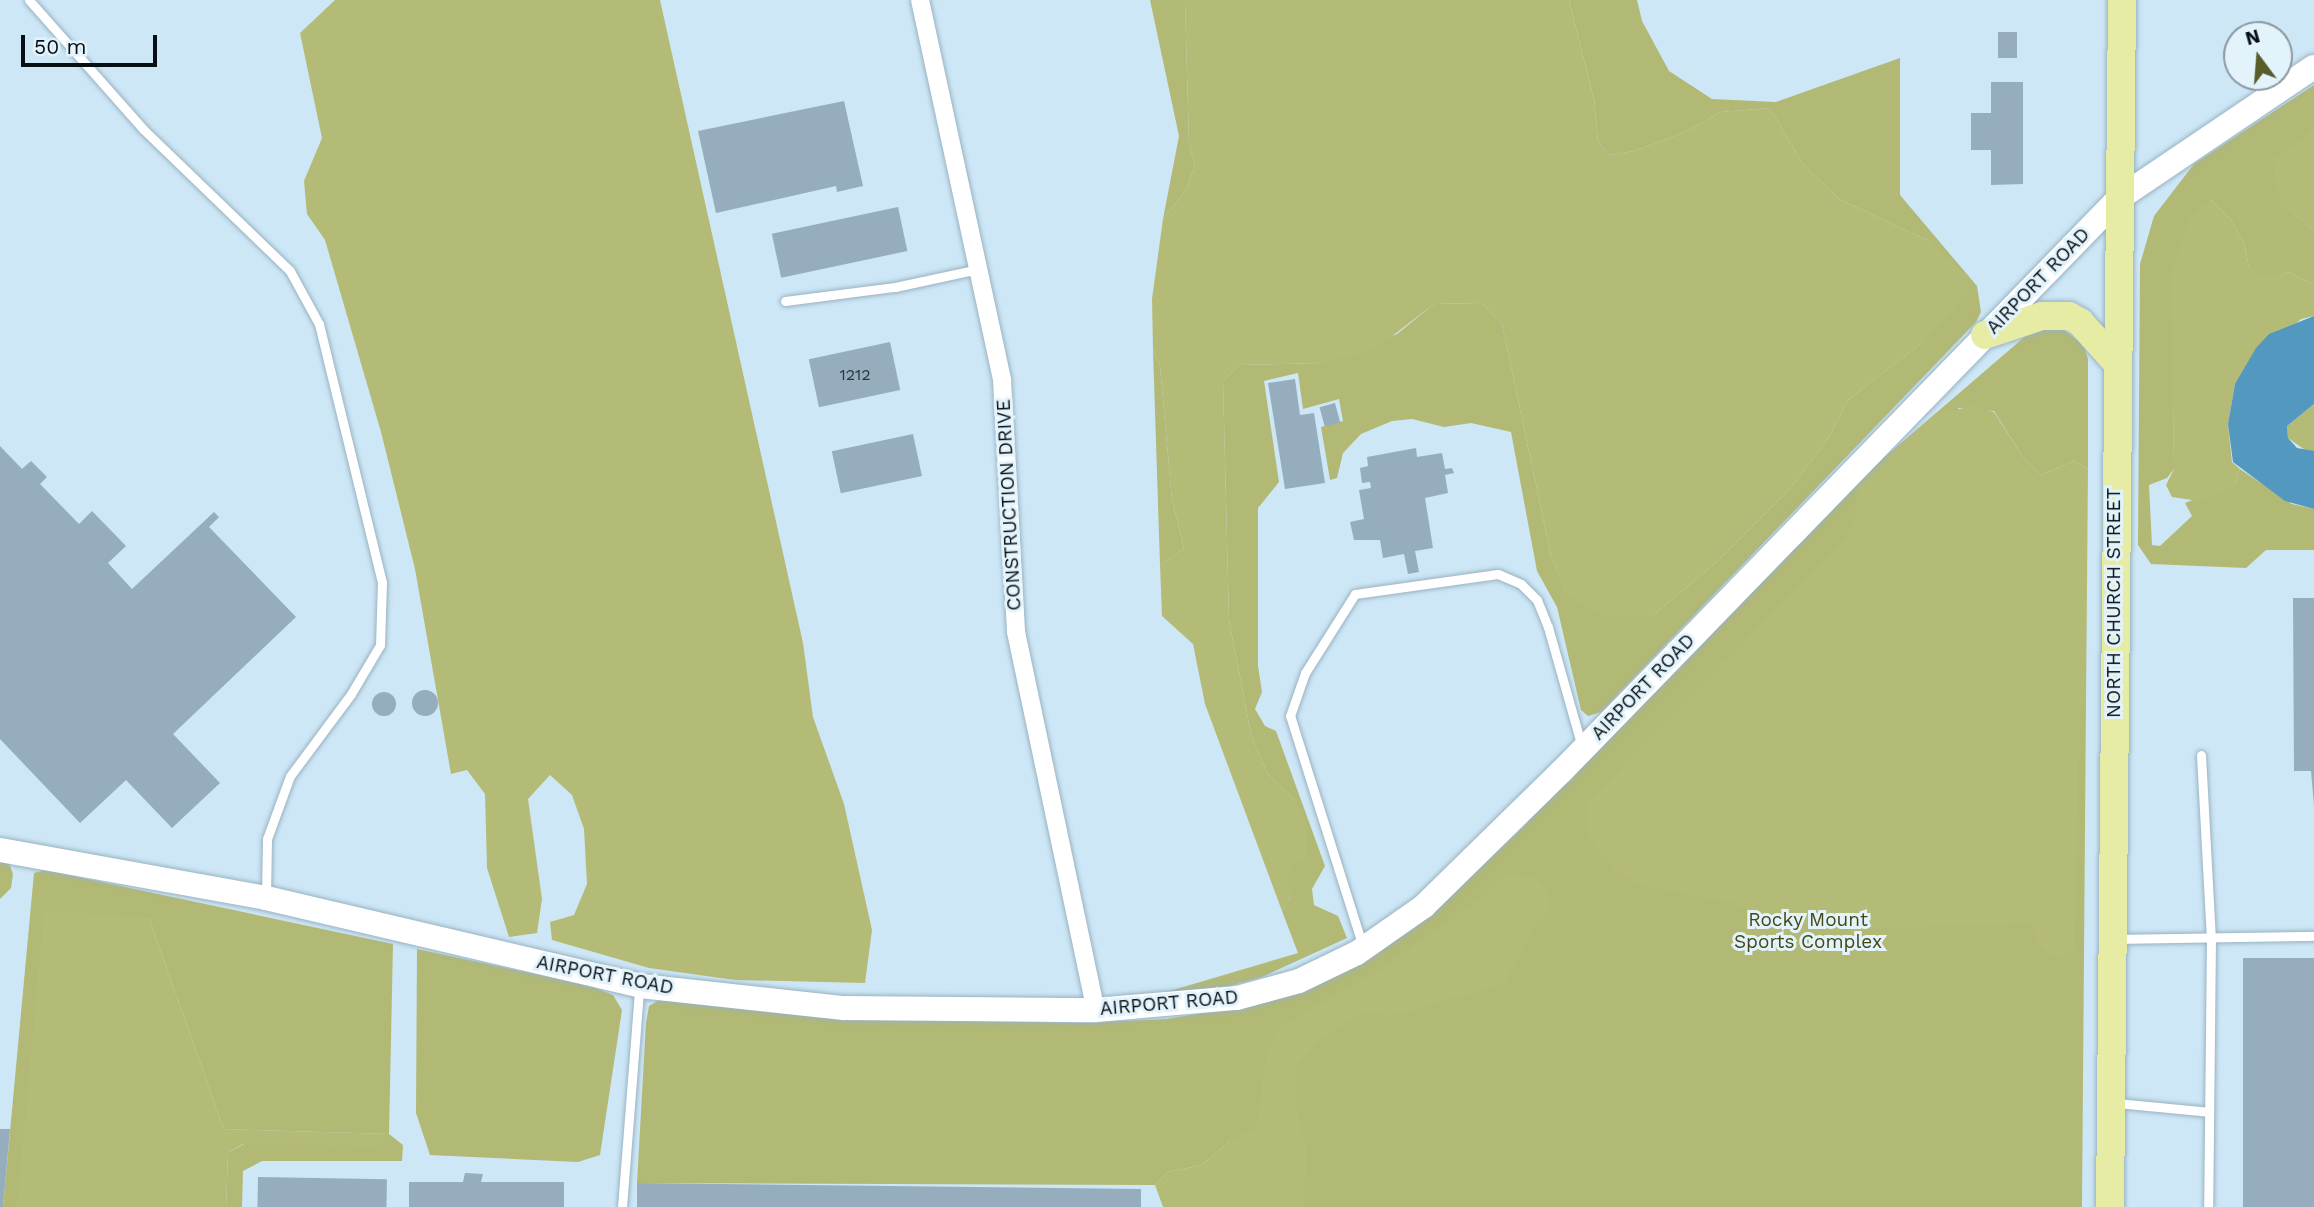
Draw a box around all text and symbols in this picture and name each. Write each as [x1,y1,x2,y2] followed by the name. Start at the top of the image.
[24,21,161,65] scale bar
[2223,21,2293,91] north arrow
[2243,24,2263,50] text: N
[34,34,86,59] text: 50 m
[1981,223,2095,339] street label: AIRPORT ROAD
[839,365,871,385] house number: 1212
[992,399,1026,611] street label: CONSTRUCTION DRIVE
[2103,488,2125,718] street label: NORTH CHURCH STREET
[1586,629,1700,745] street label: AIRPORT ROAD
[1734,909,1882,953] park label: Rocky Mount Sports Complex
[534,951,676,999] street label: AIRPORT ROAD
[1099,986,1239,1020] street label: AIRPORT ROAD

